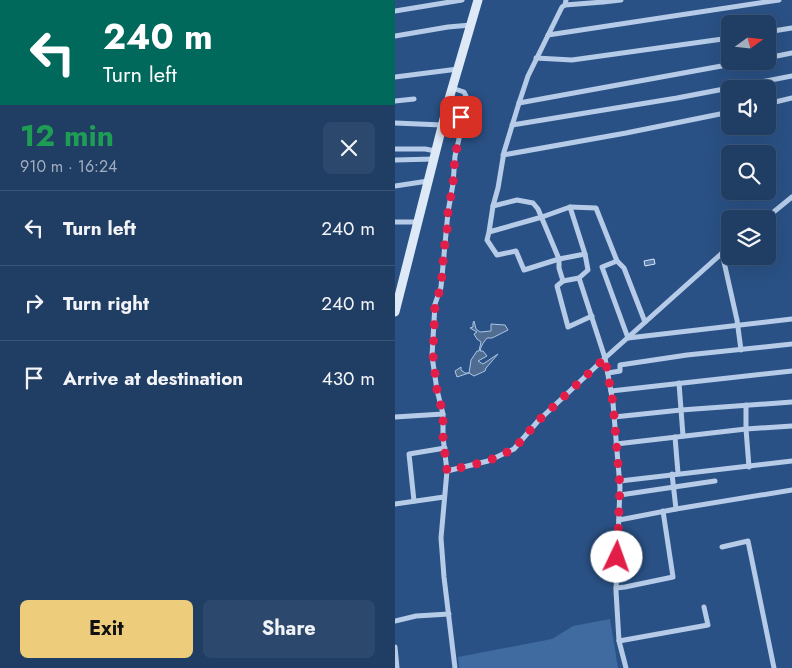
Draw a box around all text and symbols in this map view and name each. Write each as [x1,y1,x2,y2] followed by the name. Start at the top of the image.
[103,12,213,62] text: 240 m
[721,15,776,70] north arrow
[721,15,776,265] map controls
[20,20,85,85] icon: left
[103,58,177,90] text: Turn left
[721,80,776,135] button: sound
[440,96,482,138] pin
[447,103,475,131] icon: arrive
[20,114,114,157] text: 12 min
[323,122,375,174] button: close
[721,145,776,200] button: search
[20,155,117,178] text: 910 m · 16:24
[721,210,776,265] button: layers
[20,214,48,242] icon: left
[63,215,136,242] text: Turn left
[321,215,375,242] text: 240 m
[20,289,48,317] icon: right
[63,290,149,317] text: Turn right
[321,290,375,317] text: 240 m
[20,364,48,392] icon: arrive
[63,365,243,392] text: Arrive at destination
[322,365,375,392] text: 430 m
[590,530,642,582] position arrow
[20,600,193,658] button: Exit
[203,600,375,658] button: Share

